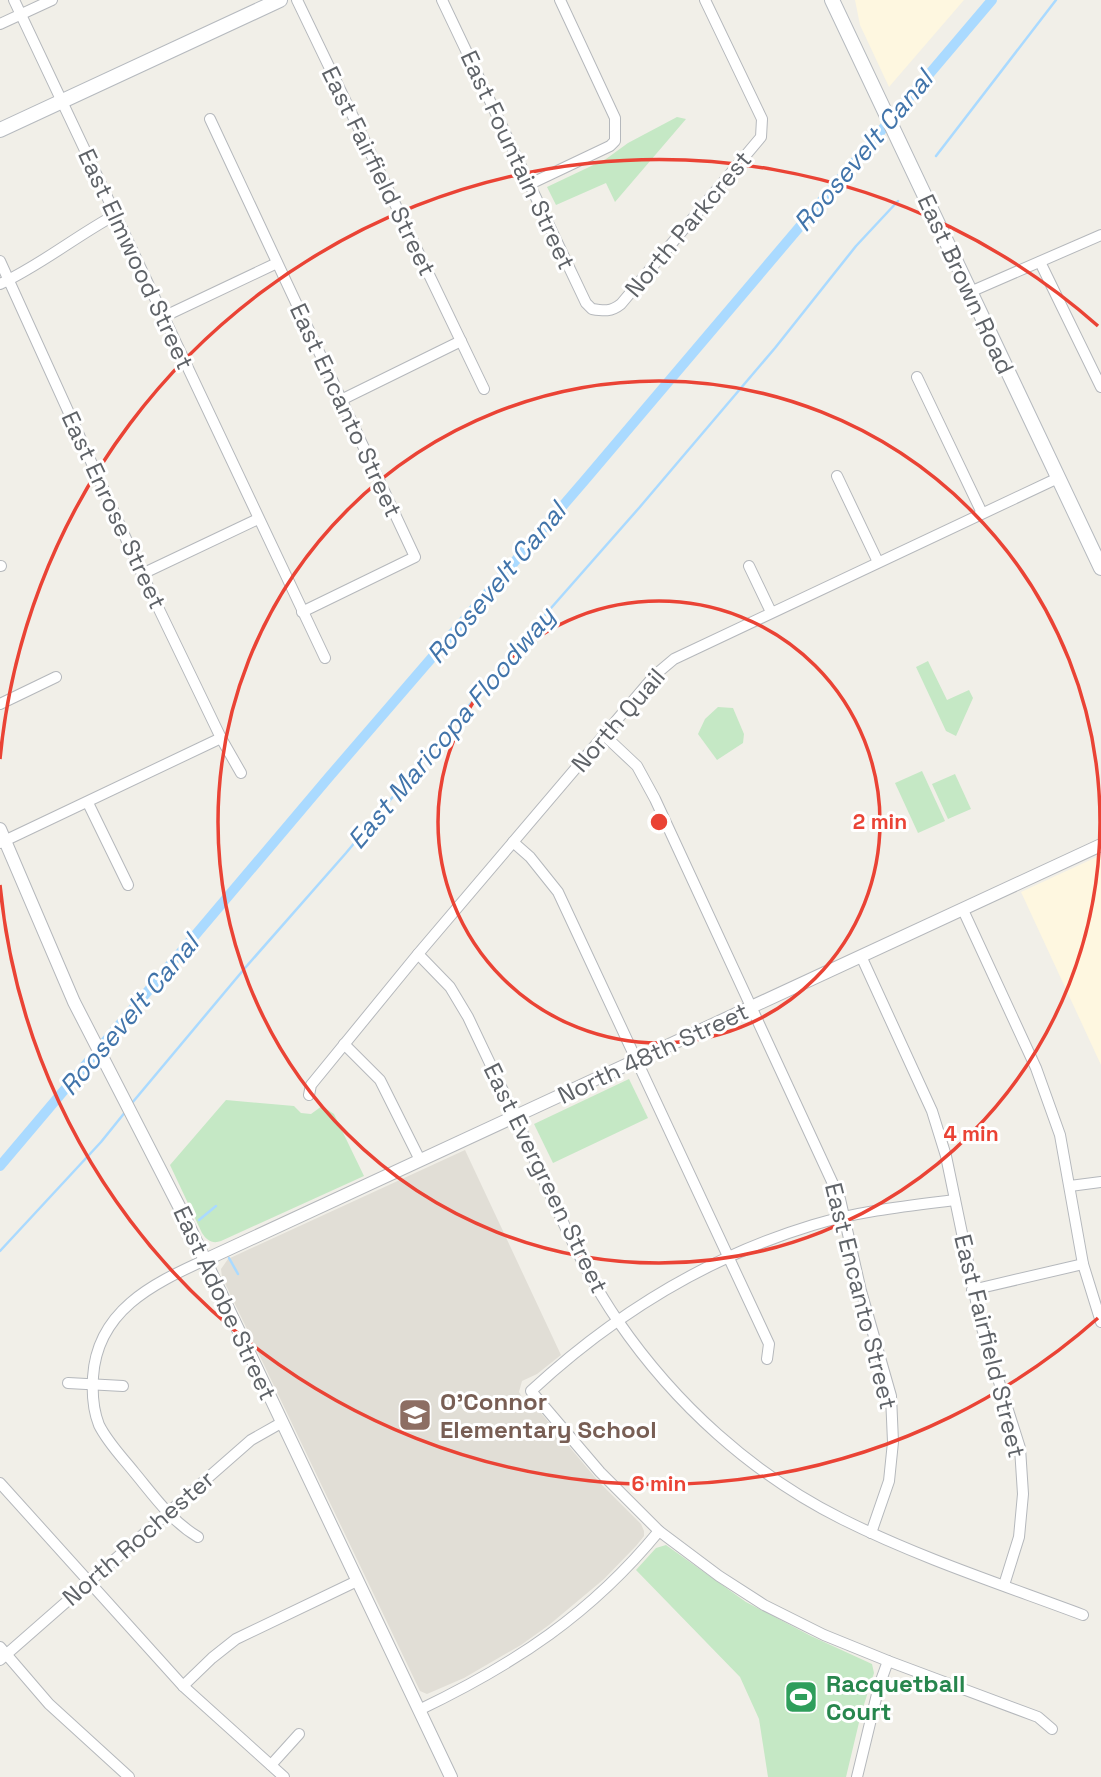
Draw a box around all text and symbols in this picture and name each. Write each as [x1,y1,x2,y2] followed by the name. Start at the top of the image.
[454,45,582,275] street label: East Fountain Street
[315,61,443,281] street label: East Fairfield Street
[786,61,942,238] water label: Roosevelt Canal
[71,144,201,374] street label: East Elmwood Street
[618,144,758,304] street label: North Parkcrest
[911,189,1021,379] street label: East Brown Road
[283,298,409,522] street label: East Encanto Street
[55,406,173,614] street label: East Enrose Street
[419,493,575,670] water label: Roosevelt Canal
[340,599,563,856] water label: East Maricopa Floodway
[564,662,672,778] street label: North Quail
[853,808,907,835] text: 2 min
[647,810,671,834] centre of rings
[52,925,208,1102] water label: Roosevelt Canal
[553,995,753,1111] street label: North 48th Street
[477,1058,615,1298] street label: East Evergreen Street
[943,1120,999,1147] text: 4 min
[818,1179,904,1413] street label: East Encanto Street
[166,1201,284,1405] street label: East Adobe Street
[947,1231,1033,1461] street label: East Fairfield Street
[440,1386,657,1445] place label: O'Connor Elementary School
[396,1396,434,1434] school or university icon: O'Connor Elementary School
[56,1464,220,1612] street label: North Rochester
[632,1470,686,1497] text: 6 min
[826,1668,965,1727] place label: Racquetball Court
[782,1678,820,1716] sports icon: Racquetball Court

